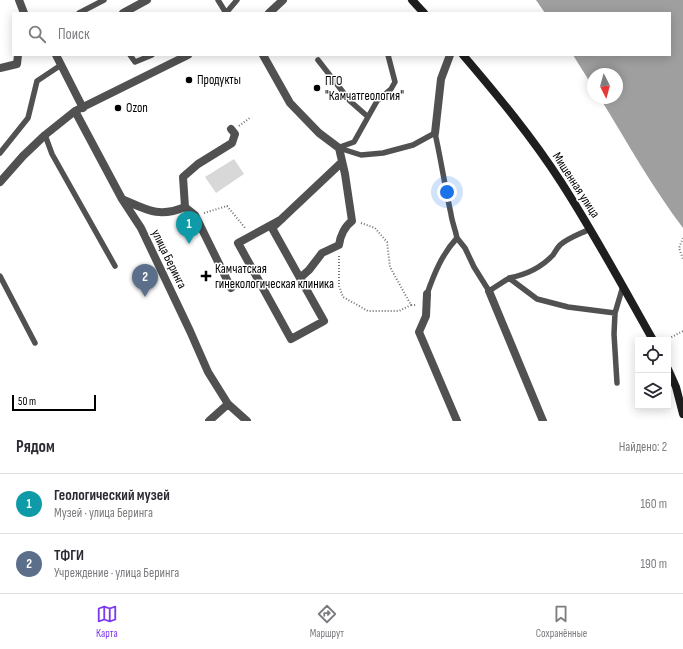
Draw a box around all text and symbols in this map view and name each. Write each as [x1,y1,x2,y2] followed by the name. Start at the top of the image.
[12,12,671,56] search box
[26,23,48,45] icon: search
[58,25,90,44] text: Поиск
[587,68,623,104] north arrow
[197,72,241,88] place label: Продукты
[325,73,404,104] place label: ПГО "Камчатгеология"
[184,75,194,85] marker: Продукты
[312,83,322,93] marker: ПГО "Камчатгеология"
[126,100,148,116] place label: Ozon
[113,103,123,113] marker: Ozon
[549,149,603,221] street label: Мишенная улица
[437,182,457,202] your location
[176,211,202,244] pin: 1
[148,227,190,291] street label: улица Беринга
[215,261,334,292] place label: Камчатская гинекологическая клиника
[132,264,158,297] pin: 2
[200,270,212,282] marker: Камчатская гинекологическая клиника
[635,337,671,409] map controls
[635,337,671,373] button: locate
[635,373,671,409] button: layers
[12,393,96,412] scale bar
[18,395,36,408] text: 50 m
[16,437,55,457] text: Рядом
[619,439,667,455] text: Найдено: 2
[54,486,170,505] text: Геологический музей
[26,496,32,512] text: 1
[641,496,667,512] text: 160 m
[54,505,153,521] text: Музей · улица Беринга
[54,546,84,565] text: ТФГИ
[26,556,32,572] text: 2
[640,556,667,572] text: 190 m
[54,565,179,581] text: Учреждение · улица Беринга
[96,603,118,640] tab: Карта
[310,603,344,640] tab: Маршрут
[536,603,587,640] tab: Сохранённые

